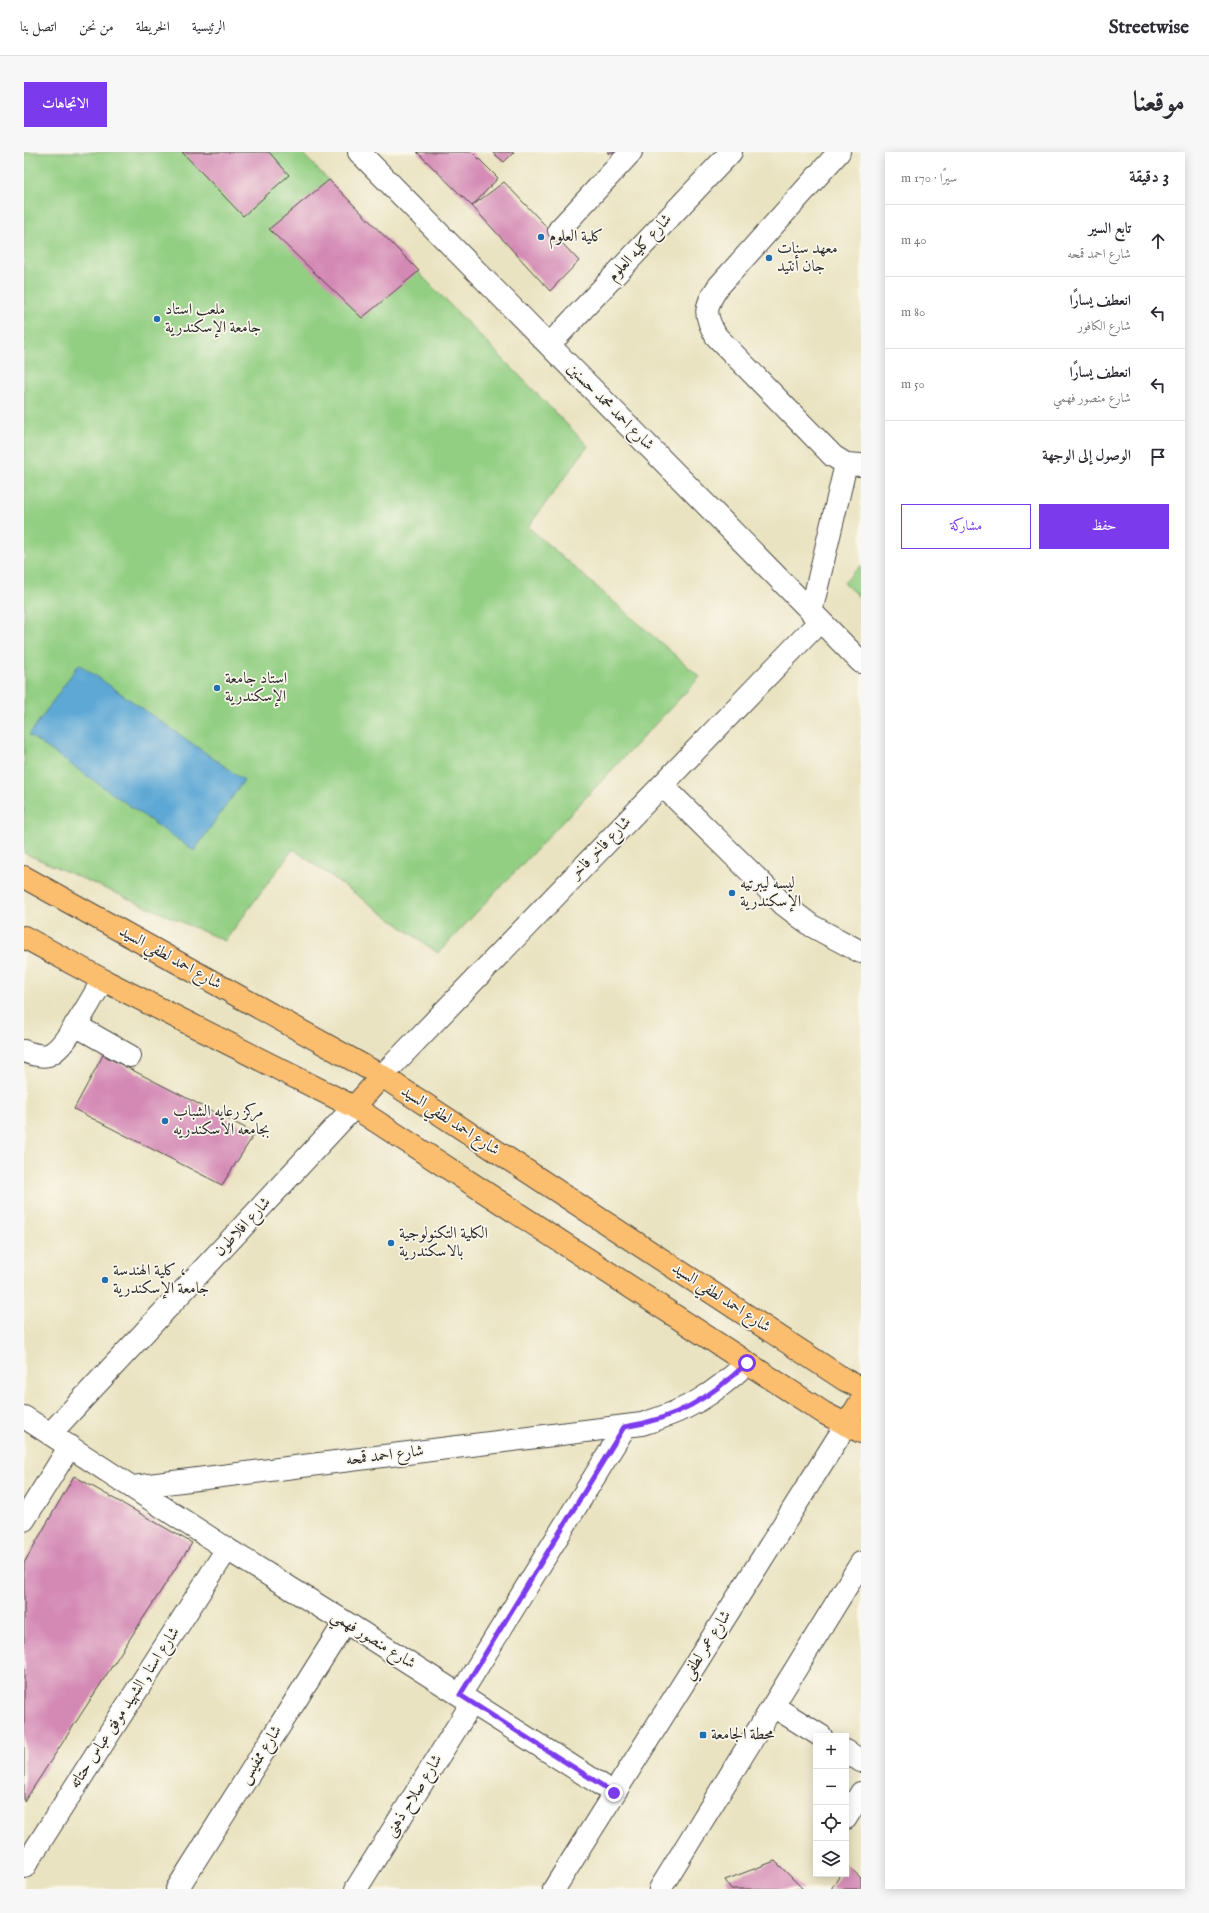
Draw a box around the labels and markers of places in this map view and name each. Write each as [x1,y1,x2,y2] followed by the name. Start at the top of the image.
[549,227,603,250] place label: كلية العلوم
[536,232,546,242] marker: كلية العلوم
[777,239,838,277] place label: معهد سنات جان أنتيد
[764,253,774,263] marker: معهد سنات جان أنتيد
[165,300,261,338] place label: ملعب استاد جامعة الإسكندرية
[152,314,162,324] marker: ملعب استاد جامعة الإسكندرية
[225,669,287,707] place label: استاد جامعة الإسكندرية
[212,683,222,693] marker: استاد جامعة الإسكندرية
[740,874,801,912] place label: ليسه ليبرتيه الإسكندرية
[727,888,737,898] marker: ليسه ليبرتيه الإسكندرية
[173,1102,270,1140] place label: مركز رعايه الشباب بجامعه الاسكندريه
[160,1116,170,1126] marker: مركز رعايه الشباب بجامعه الاسكندريه
[399,1224,488,1262] place label: الكلية التكنولوجية بالاسكندرية
[386,1238,396,1248] marker: الكلية التكنولوجية بالاسكندرية
[113,1261,209,1299] place label: كلية الهندسة ، جامعة الإسكندرية
[100,1275,110,1285] marker: كلية الهندسة ، جامعة الإسكندرية
[711,1725,775,1745] place label: محطة الجامعة
[698,1730,708,1740] marker: محطة الجامعة

